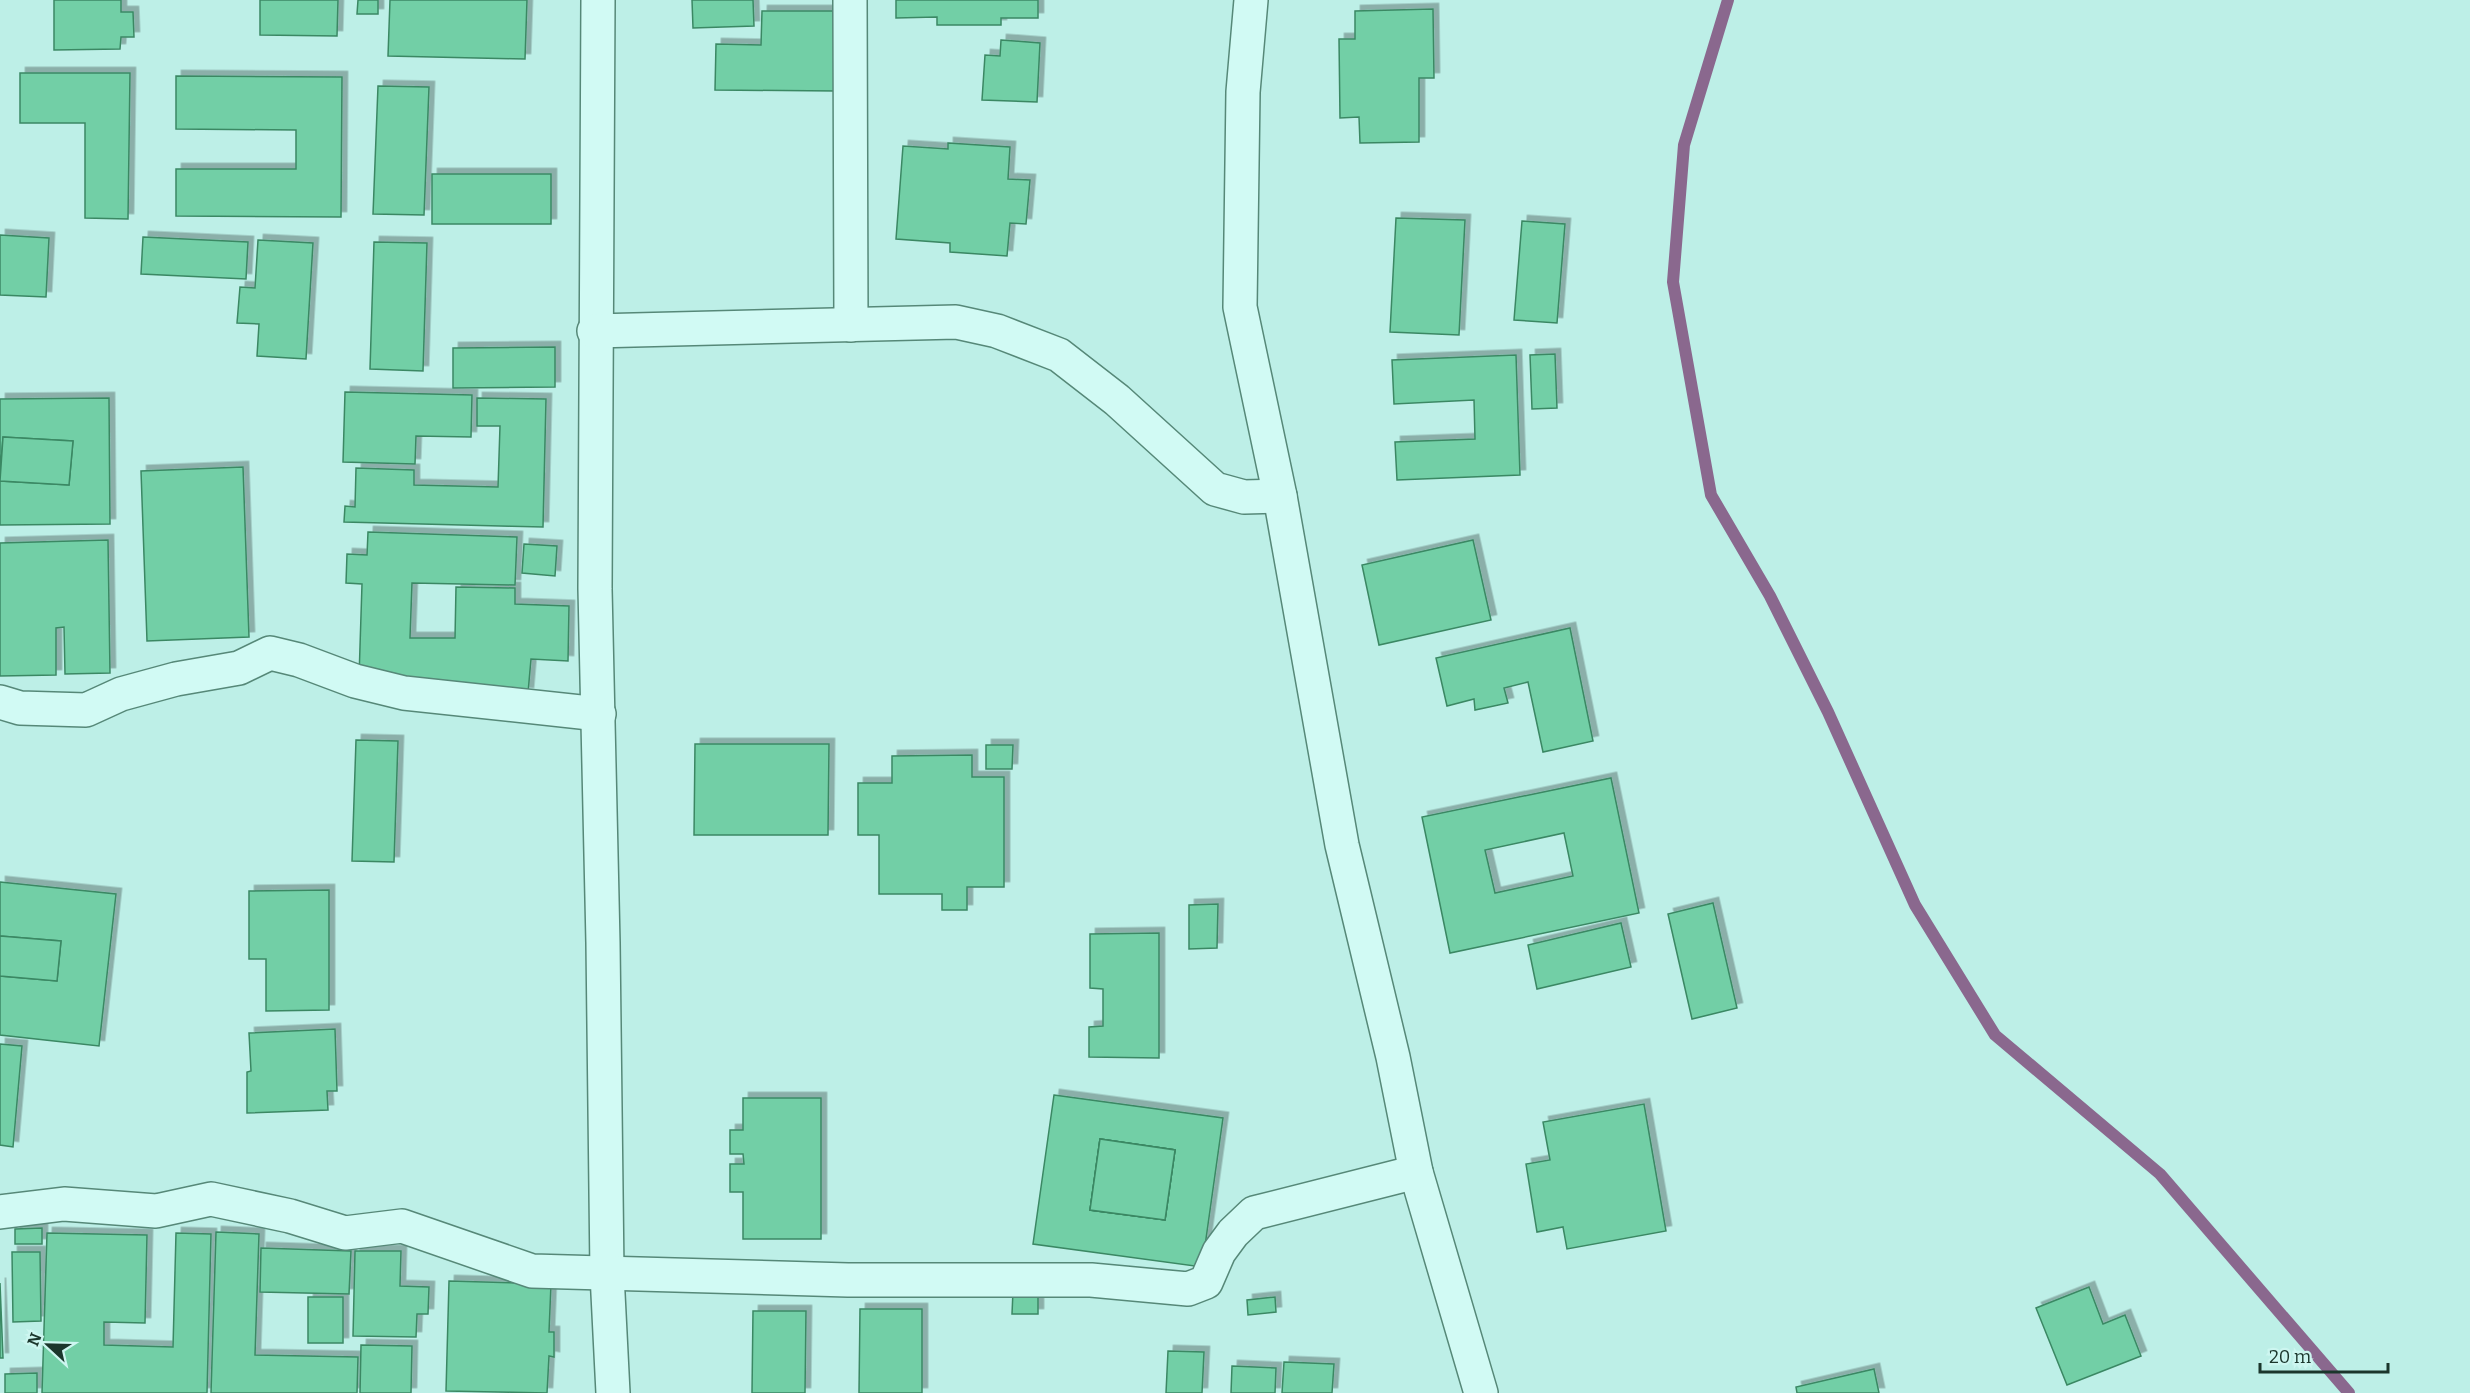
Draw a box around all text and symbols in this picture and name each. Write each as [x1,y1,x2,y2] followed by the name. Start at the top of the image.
[18,1315,78,1375] north arrow
[23,1330,46,1349] text: N
[2260,1336,2388,1374] scale bar
[2269,1346,2311,1368] text: 20 m

